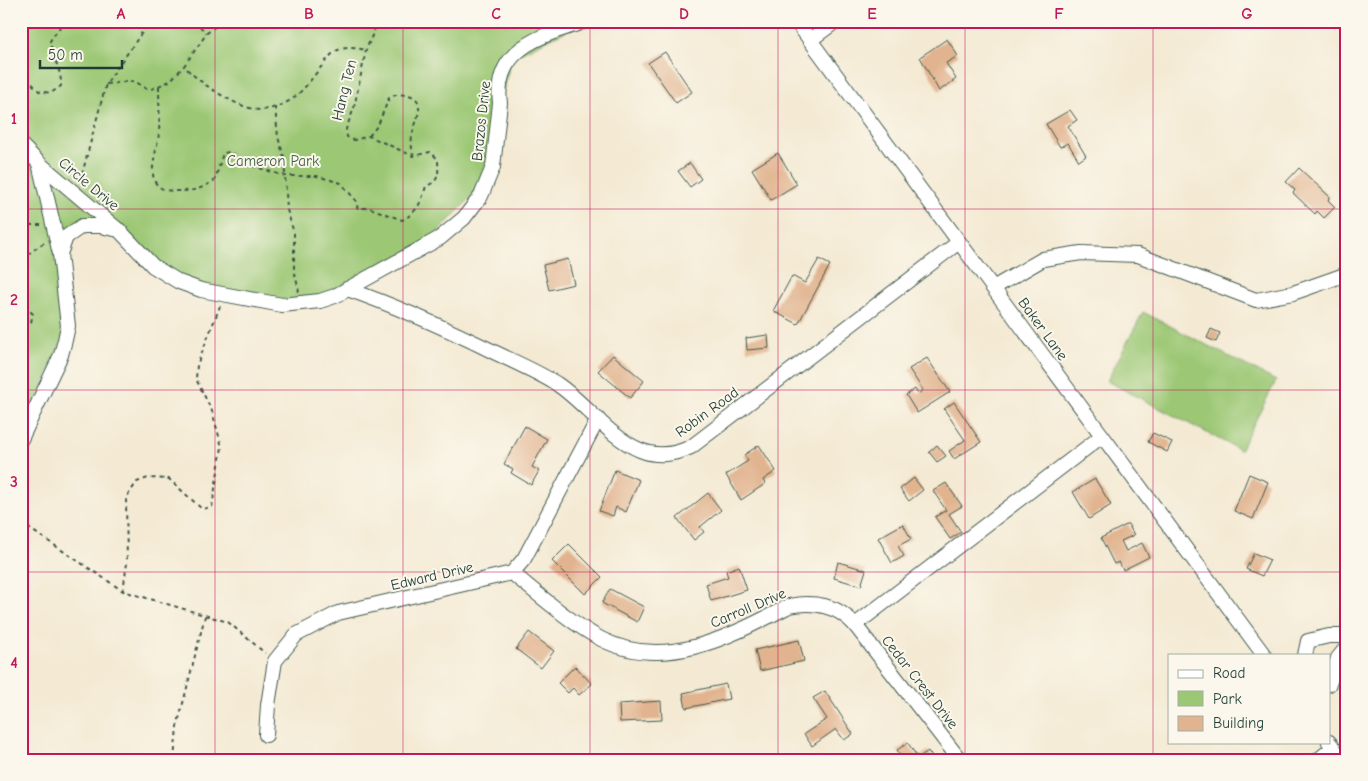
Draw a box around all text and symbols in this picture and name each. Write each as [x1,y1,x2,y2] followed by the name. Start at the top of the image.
[117,5,126,23] text: A
[304,5,314,23] text: B
[491,5,501,23] text: C
[679,5,689,23] text: D
[867,5,877,23] text: E
[1054,5,1064,23] text: F
[1241,5,1253,23] text: G
[40,38,122,70] scale bar
[48,46,83,64] text: 50 m
[328,58,360,122] street label: Hang Ten
[468,80,494,162] street label: Brazos Drive
[11,110,17,128] text: 1
[227,152,320,170] park label: Cameron Park
[55,153,123,215] street label: Circle Drive
[10,291,18,309] text: 2
[1014,294,1072,364] street label: Baker Lane
[672,383,742,441] street label: Robin Road
[10,473,18,491] text: 3
[389,558,476,594] street label: Edward Drive
[707,584,789,632] street label: Carroll Drive
[878,632,962,733] street label: Cedar Crest Drive
[10,654,18,672] text: 4
[1168,654,1330,744] legend
[1213,664,1245,682] text: Road
[1213,690,1242,708] text: Park
[1213,714,1264,732] text: Building

